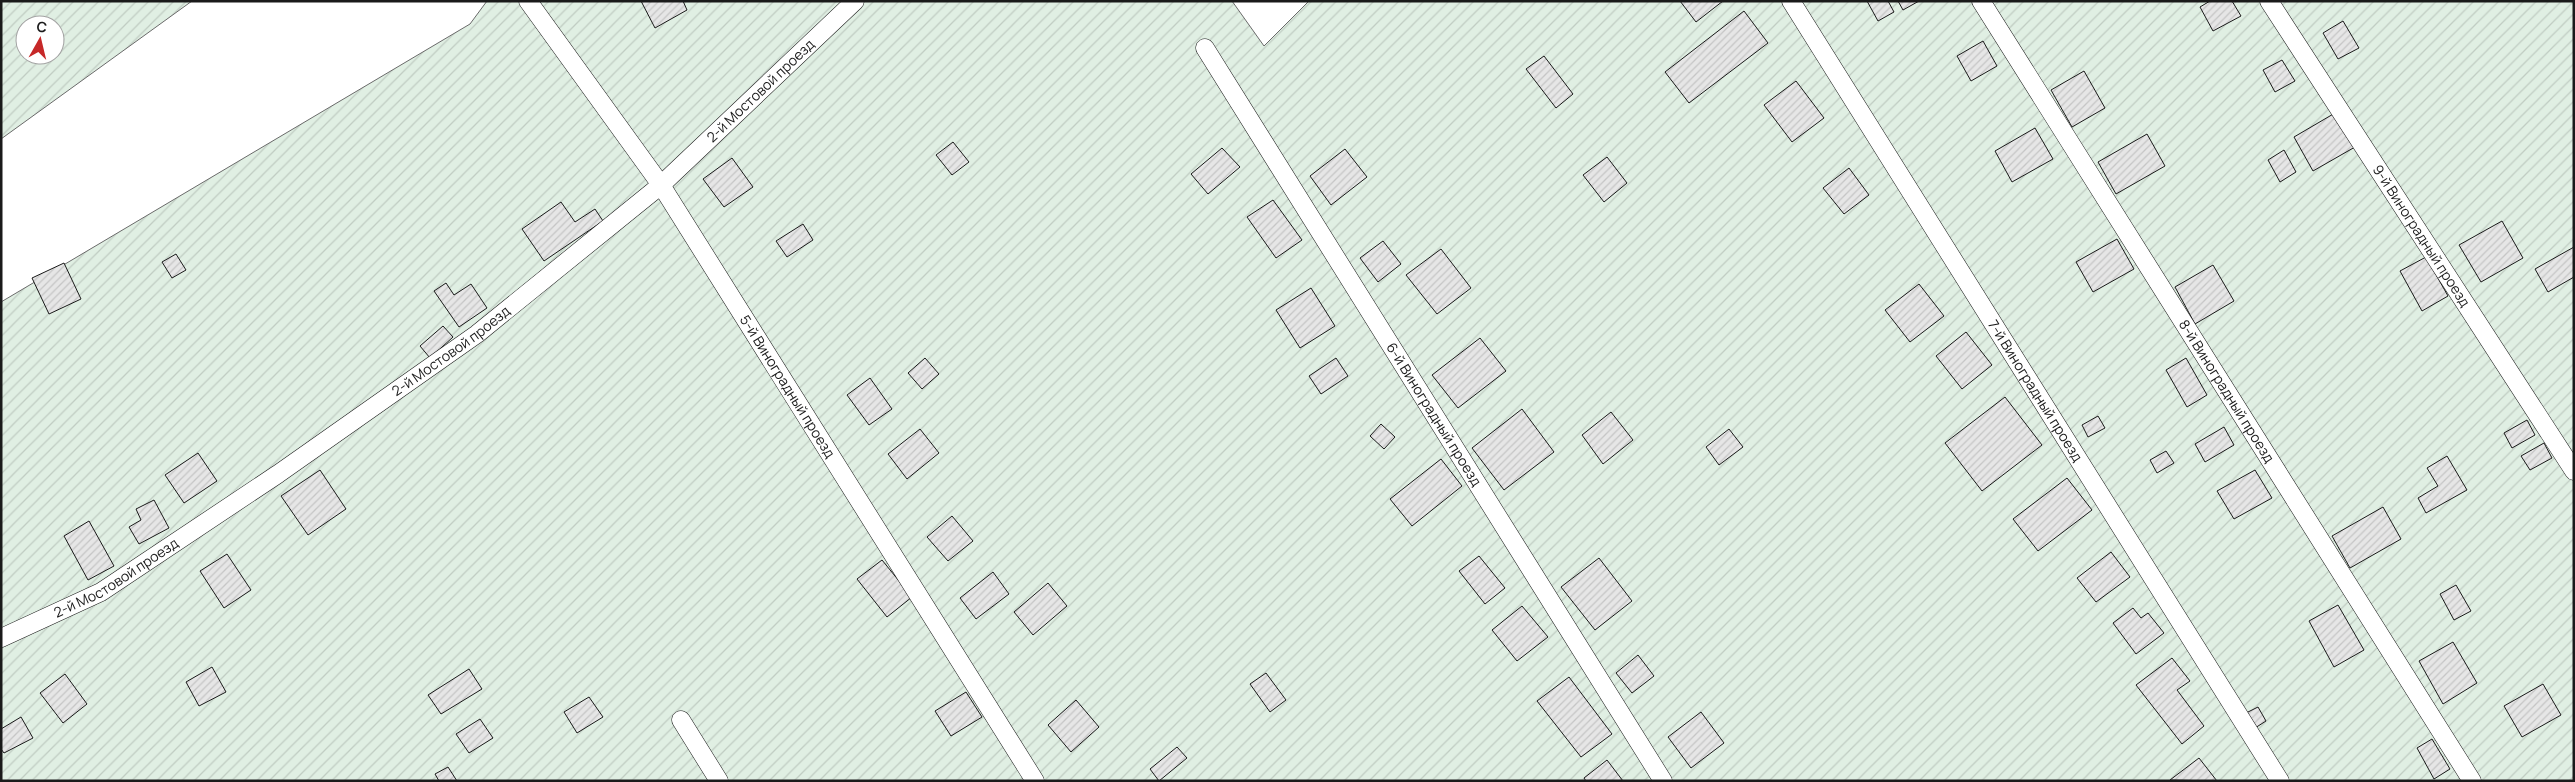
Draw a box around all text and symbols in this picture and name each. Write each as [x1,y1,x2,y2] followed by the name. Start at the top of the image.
[15,15,65,65] north arrow
[35,17,48,37] text: С
[702,35,818,146] street label: 2-й Мостовой проезд
[2369,161,2475,310] street label: 9-й Виноградный проезд
[388,301,514,400] street label: 2-й Мостовой проезд
[736,311,840,461] street label: 5-й Виноградный проезд
[1984,316,2087,465] street label: 7-й Виноградный проезд
[2175,316,2279,466] street label: 8-й Виноградный проезд
[1382,339,1486,489] street label: 6-й Виноградный проезд
[50,533,182,622] street label: 2-й Мостовой проезд

